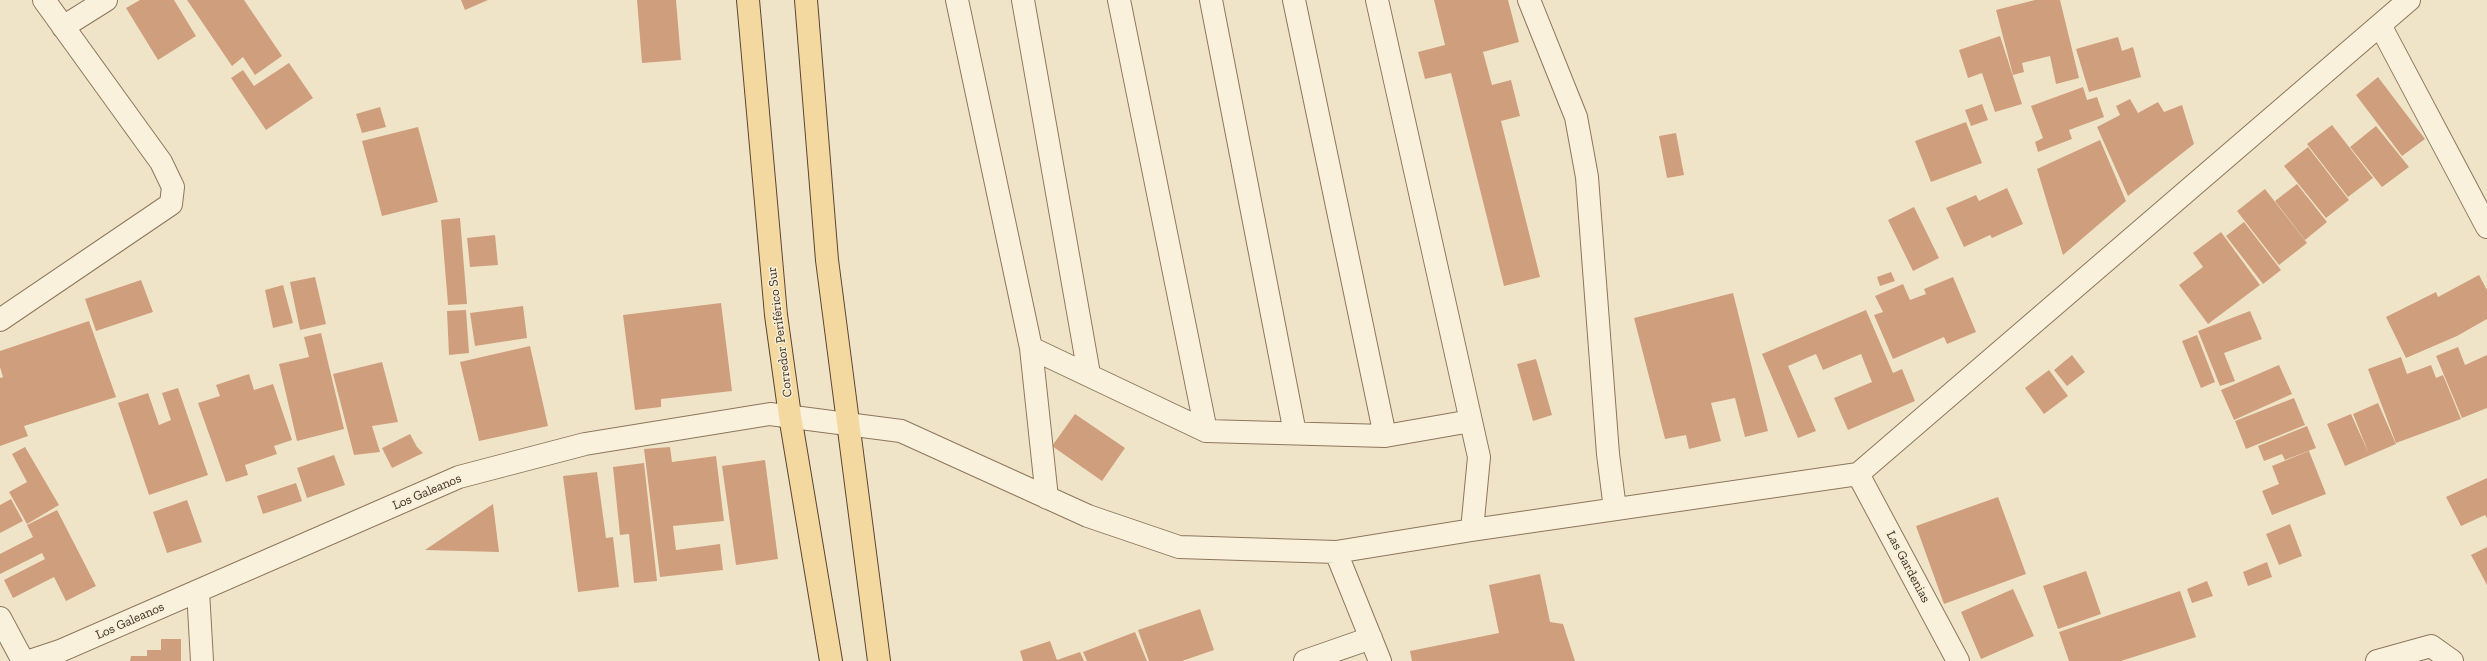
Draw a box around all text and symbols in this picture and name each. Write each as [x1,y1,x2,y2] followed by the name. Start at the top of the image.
[764,266,796,398] street label: Corredor Periférico Sur
[390,470,464,514] street label: Los Galeanos
[1883,528,1933,606] street label: Las Gardenias
[93,599,167,643] street label: Los Galeanos

